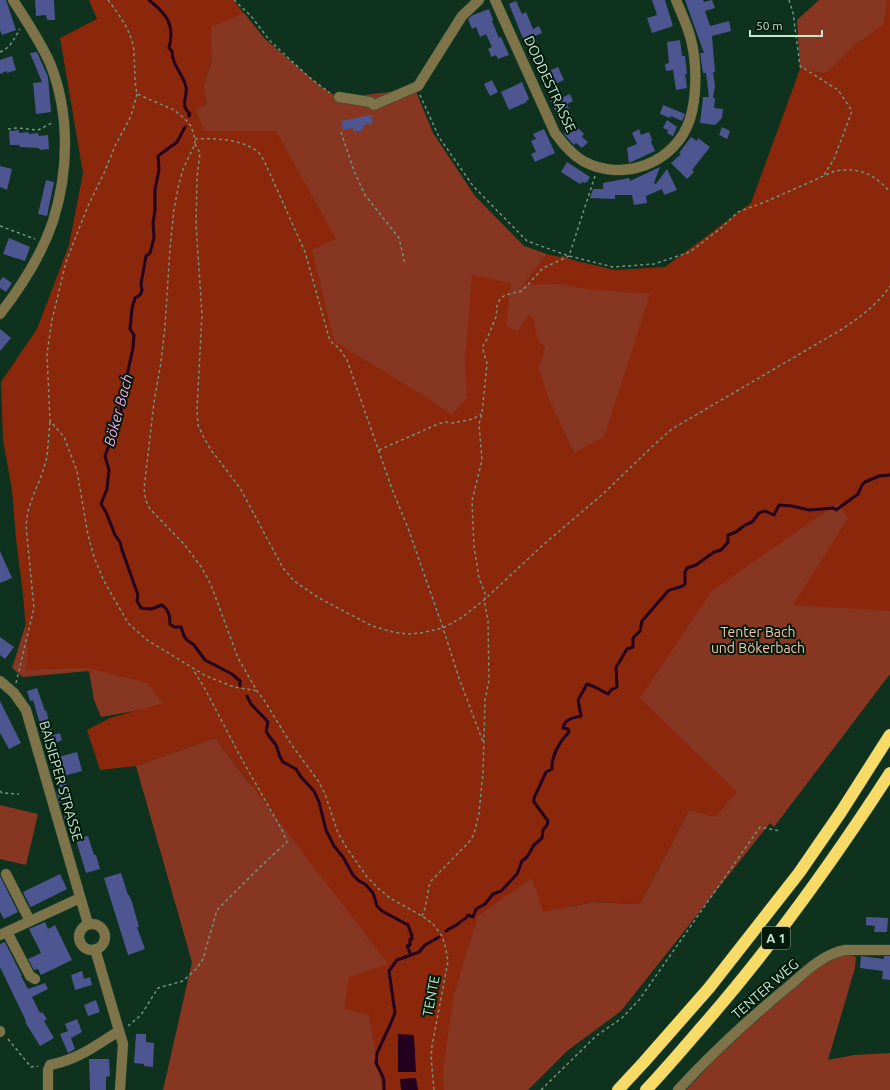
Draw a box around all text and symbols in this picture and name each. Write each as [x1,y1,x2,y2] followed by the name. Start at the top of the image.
[750,12,822,38] scale bar
[756,19,783,32] text: 50 m
[521,33,579,135] street label: DODDESTRASSE
[100,372,136,448] water label: Böker Bach
[711,624,805,656] park label: Tenter Bach und Bökerbach
[36,719,86,843] street label: BAISIEPER STRASSE
[762,927,790,949] road number: A 1
[728,956,802,1022] street label: TENTER WEG
[419,974,443,1018] street label: TENTE

